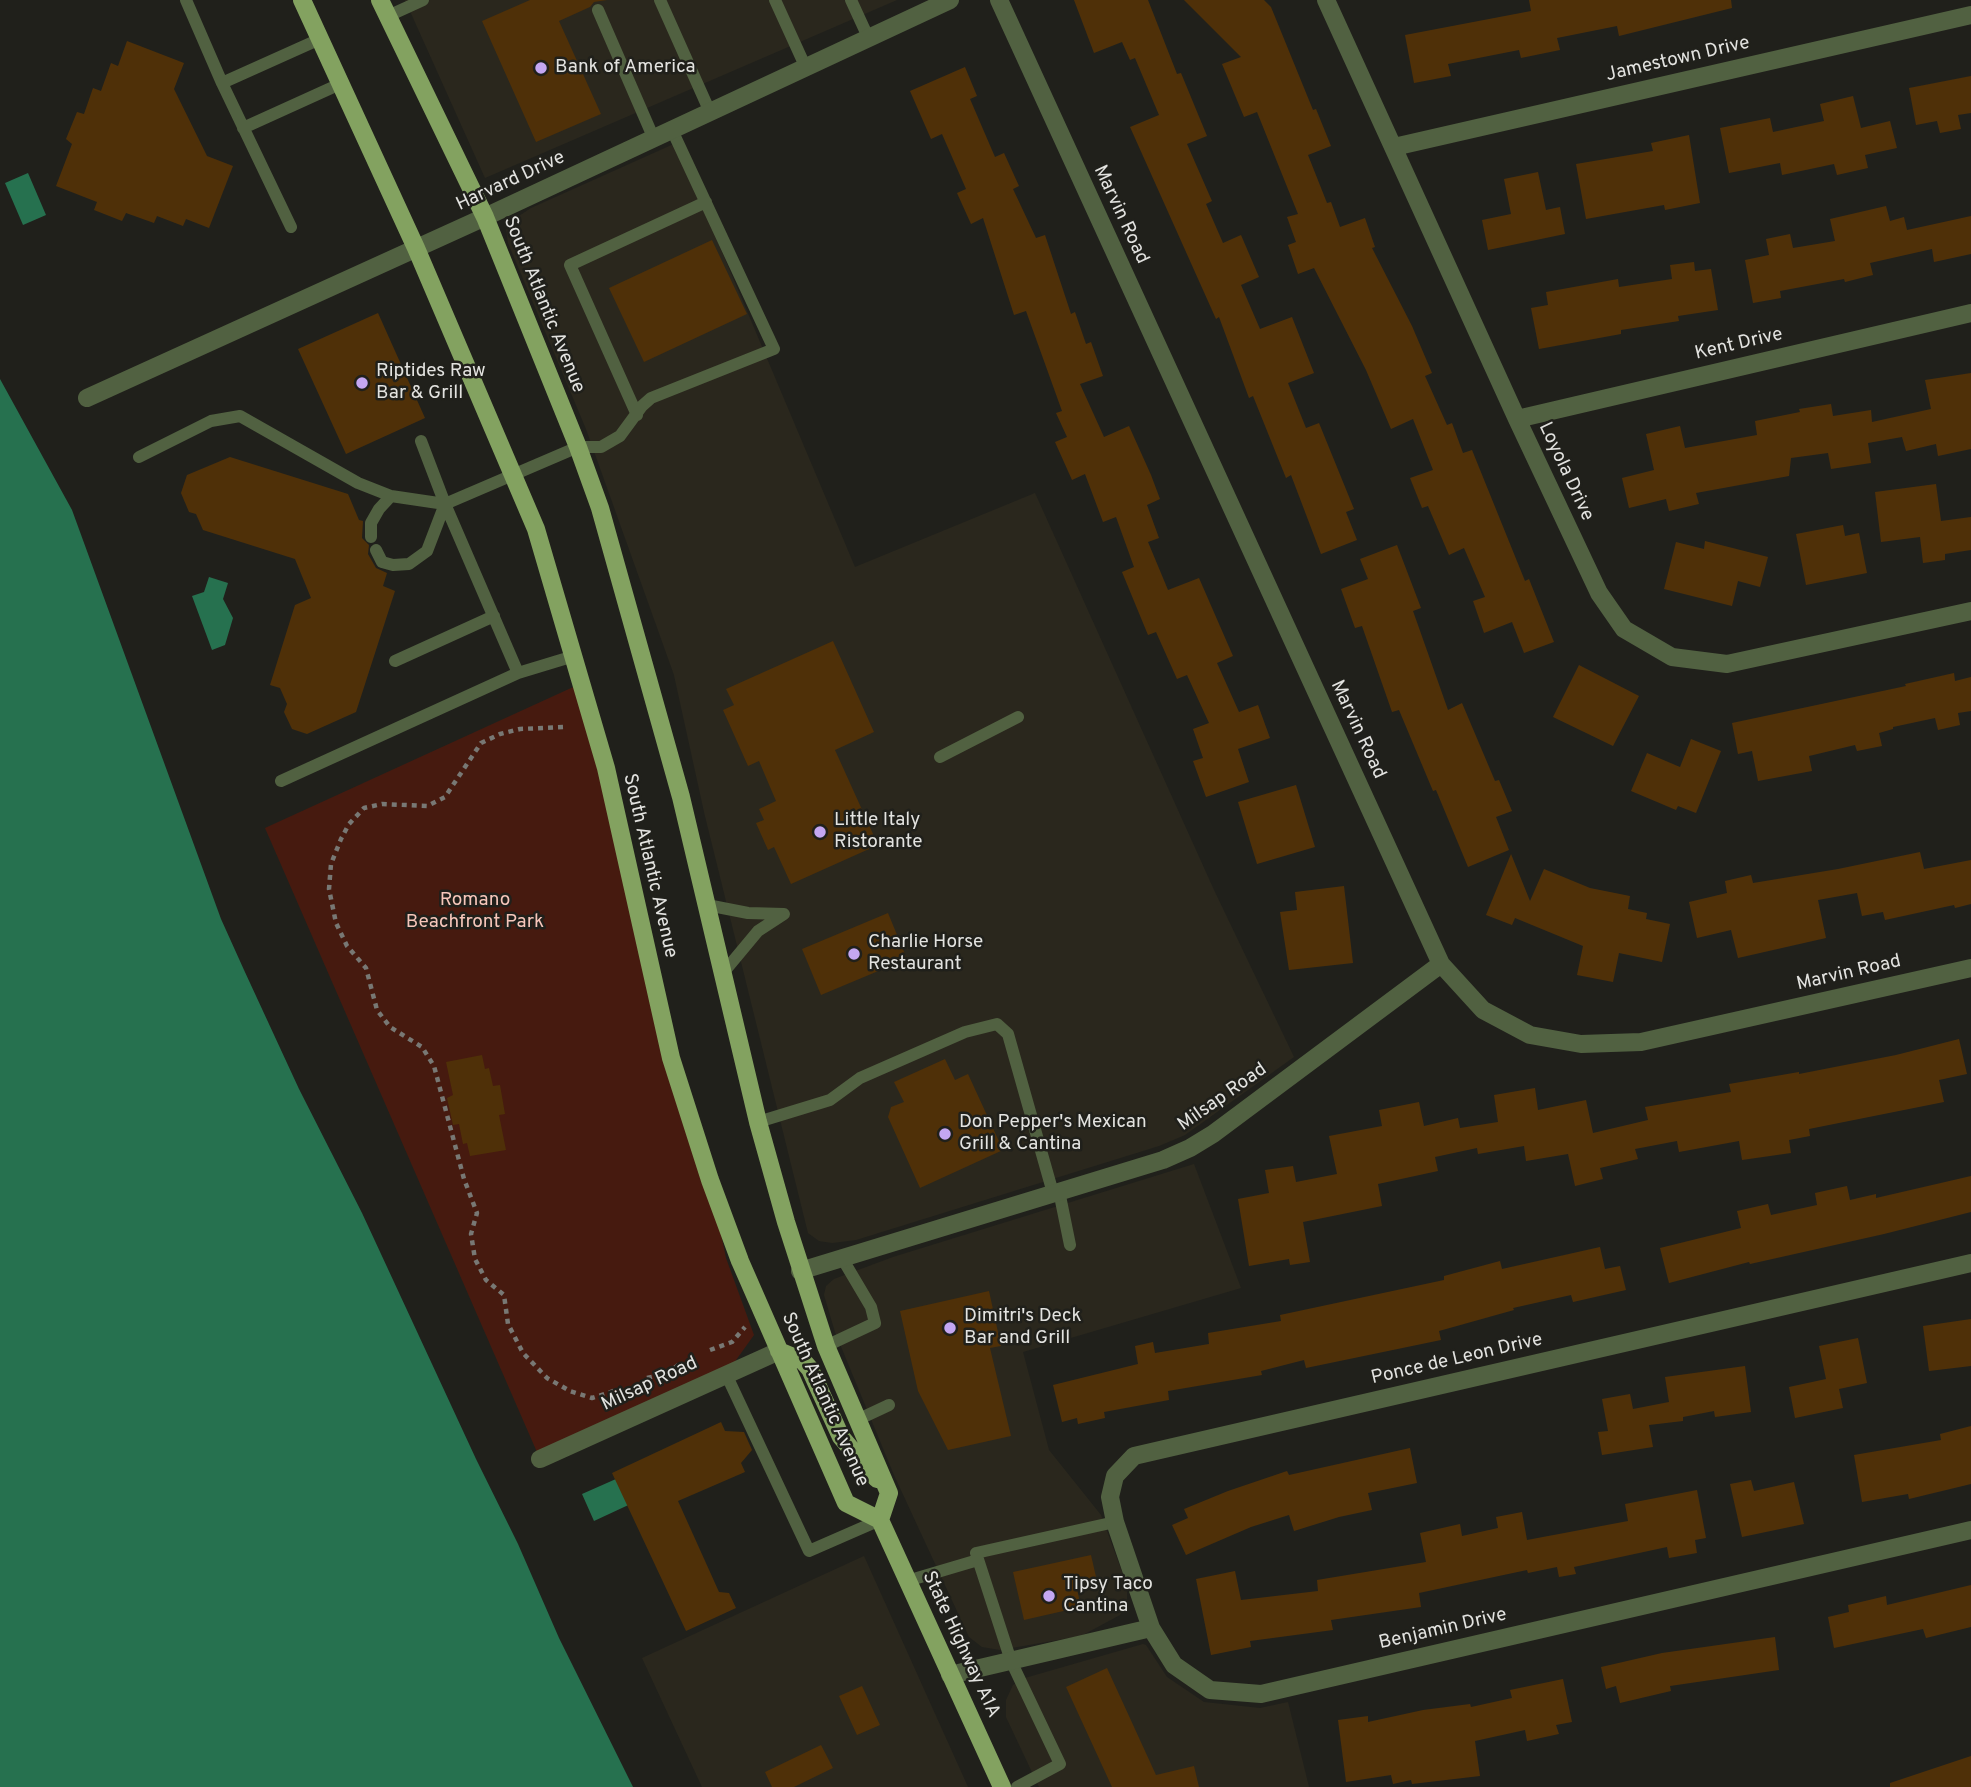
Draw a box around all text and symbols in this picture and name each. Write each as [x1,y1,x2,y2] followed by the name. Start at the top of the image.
[1604,32,1752,88] street label: Jamestown Drive
[555,57,695,79] place label: Bank of America
[533,60,549,76] marker: Bank of America
[453,147,569,217] street label: Harvard Drive
[1087,162,1153,268] street label: Marvin Road
[497,213,589,397] street label: South Atlantic Avenue
[1693,324,1785,366] street label: Kent Drive
[376,361,486,405] place label: Riptides Raw Bar & Grill
[354,375,370,391] marker: Riptides Raw Bar & Grill
[1532,419,1598,525] street label: Loyola Drive
[1324,677,1390,783] street label: Marvin Road
[617,772,681,960] street label: South Atlantic Avenue
[834,810,923,854] place label: Little Italy Ristorante
[812,824,828,840] marker: Little Italy Ristorante
[406,890,544,934] park label: Romano Beachfront Park
[868,932,983,976] place label: Charlie Horse Restaurant
[846,946,862,962] marker: Charlie Horse Restaurant
[1795,951,1903,997] street label: Marvin Road
[1174,1059,1272,1137] street label: Milsap Road
[959,1112,1147,1156] place label: Don Pepper's Mexican Grill & Cantina
[937,1126,953,1142] marker: Don Pepper's Mexican Grill & Cantina
[964,1306,1082,1350] place label: Dimitri's Deck Bar and Grill
[775,1309,873,1491] street label: South Atlantic Avenue
[942,1320,958,1336] marker: Dimitri's Deck Bar and Grill
[1369,1329,1545,1391] street label: Ponce de Leon Drive
[598,1353,702,1417] street label: Milsap Road
[916,1568,1004,1722] street label: State Highway A1A
[1063,1574,1153,1618] place label: Tipsy Taco Cantina
[1041,1588,1057,1604] marker: Tipsy Taco Cantina
[1377,1604,1509,1656] street label: Benjamin Drive

